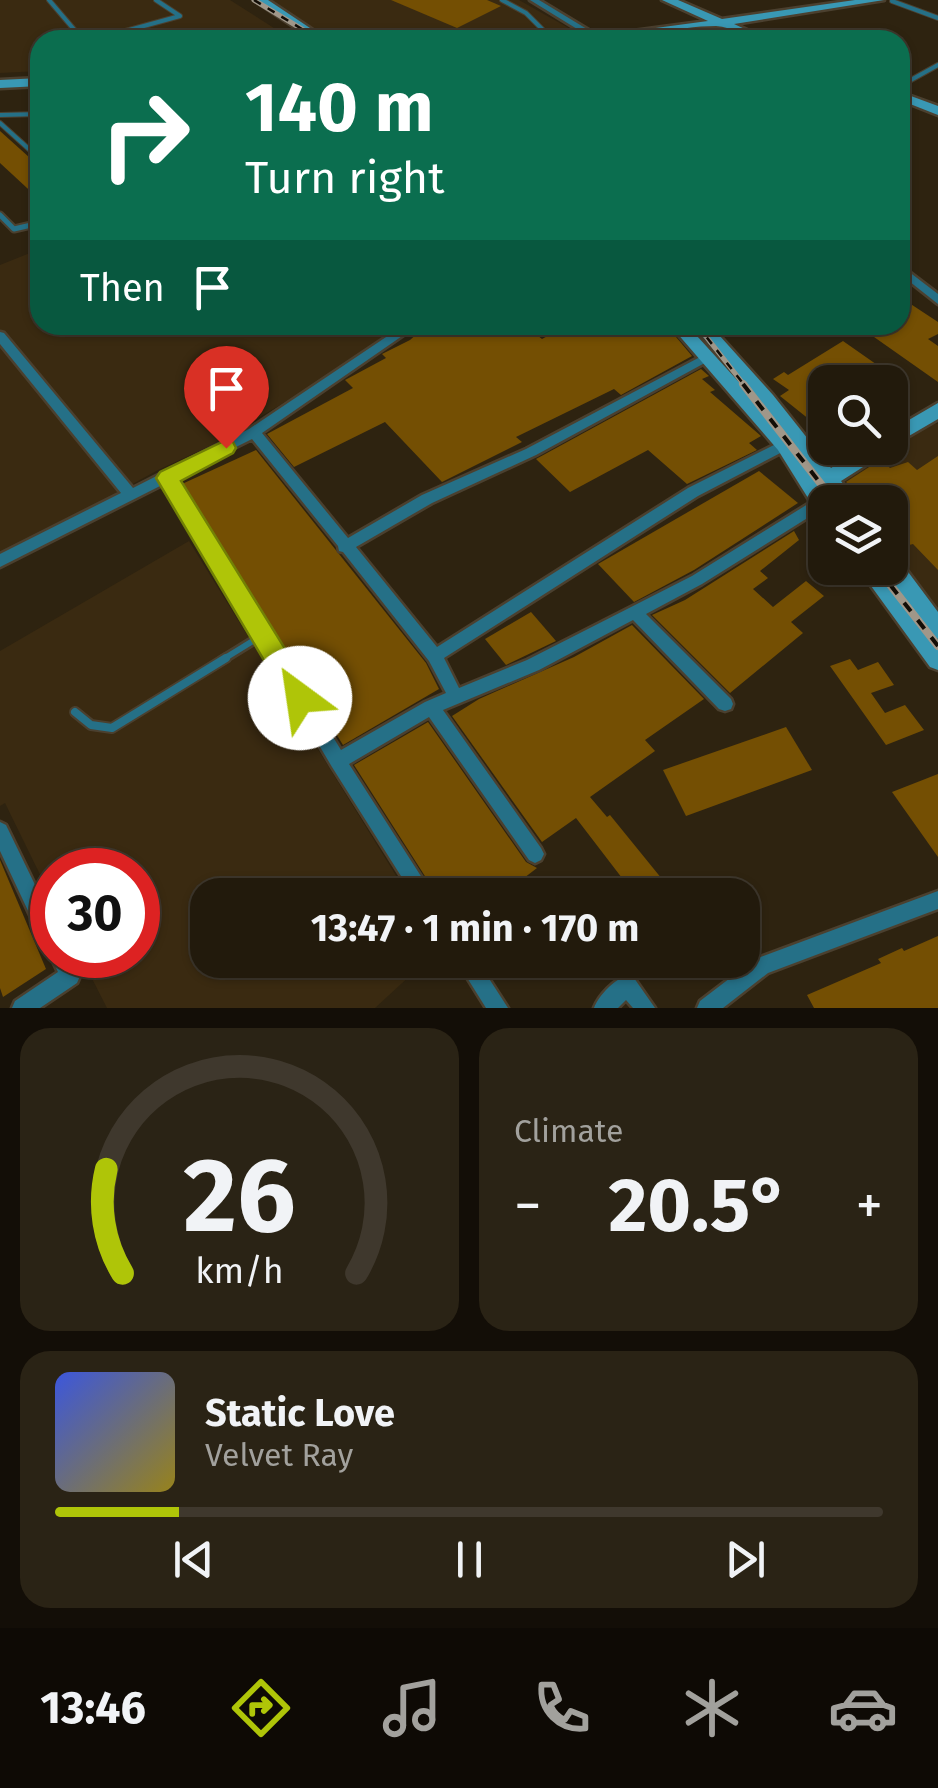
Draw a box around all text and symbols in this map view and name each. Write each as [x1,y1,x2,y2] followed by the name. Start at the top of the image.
[245,66,434,150] text: 140 m
[80,70,210,200] icon: right
[245,151,444,205] text: Turn right
[185,260,240,315] icon: arrive
[80,265,165,311] text: Then
[184,346,269,449] pin
[199,361,254,416] icon: arrive
[808,365,908,585] map controls
[808,365,908,465] button: search
[808,485,908,585] button: layers
[248,646,352,750] position arrow
[30,848,160,978] speed limit sign: 30
[311,905,639,951] text: 13:47 · 1 min · 170 m
[514,1112,623,1150] text: Climate
[183,1134,296,1259] text: 26
[609,1161,789,1251] text: 20.5°
[514,1173,542,1239] text: −
[856,1173,883,1239] text: +
[195,1250,284,1292] text: km/h
[205,1390,395,1436] text: Static Love
[205,1436,353,1474] text: Velvet Ray
[166,1532,221,1587] icon: previous
[442,1532,497,1587] icon: pause
[718,1532,773,1587] icon: next
[226,1673,296,1743] icon: directions
[377,1673,447,1743] icon: music
[527,1673,597,1743] icon: phone
[677,1673,747,1743] icon: climate
[828,1673,898,1743] icon: car
[40,1681,146,1735] text: 13:46

